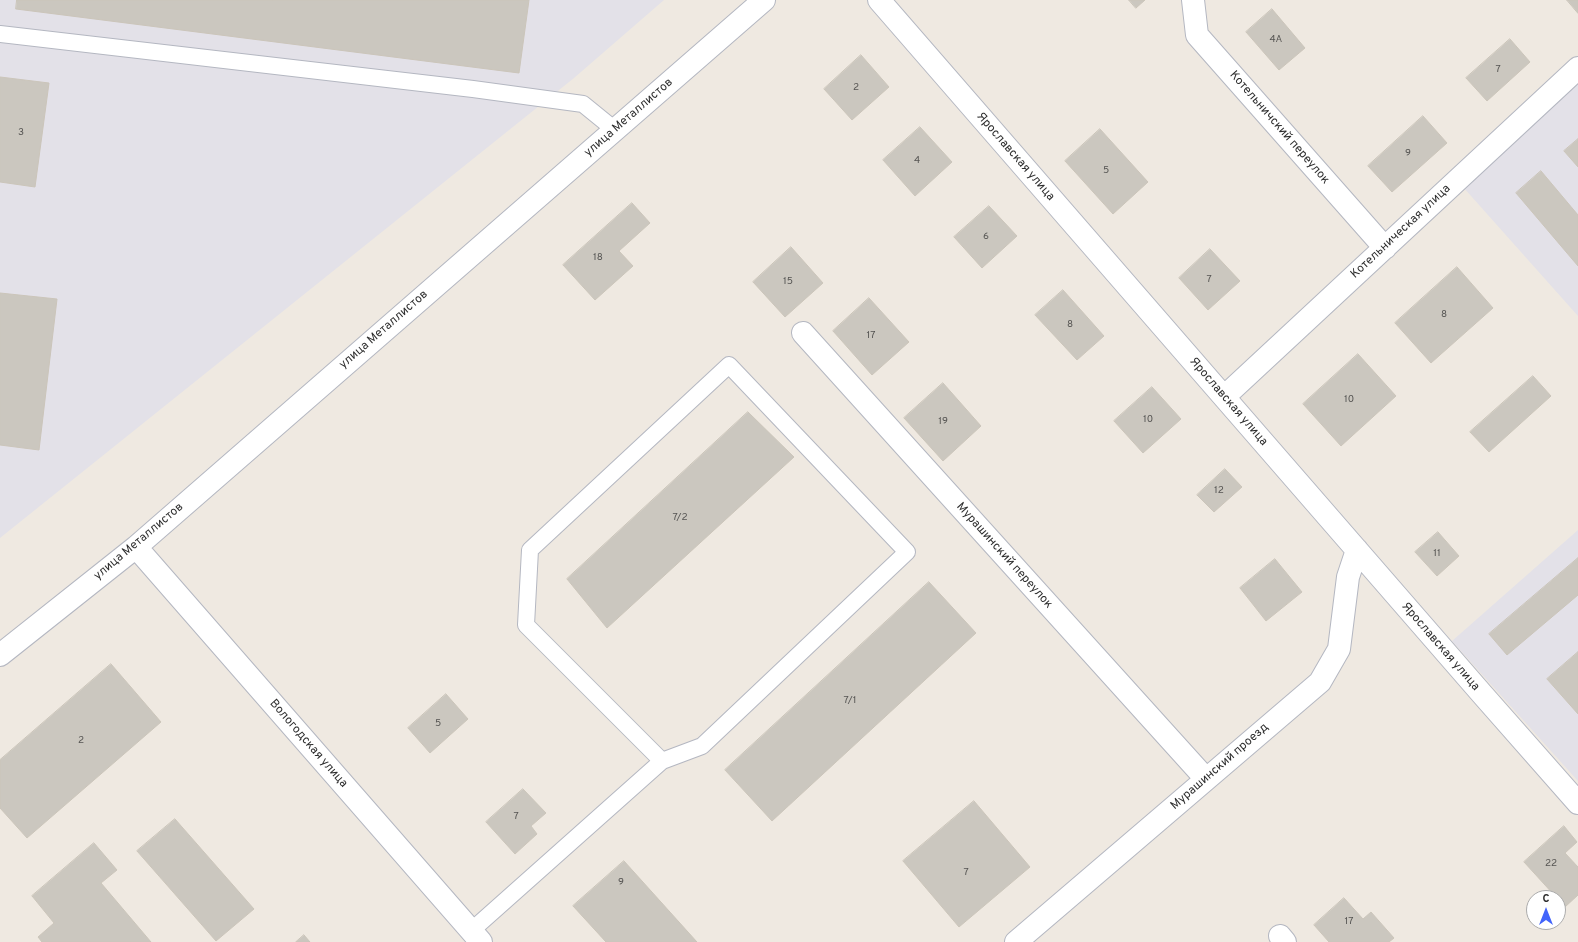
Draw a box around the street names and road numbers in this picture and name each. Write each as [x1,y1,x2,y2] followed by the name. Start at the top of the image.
[1226,68,1332,188] street label: Котельничский переулок
[582,76,676,160] street label: улица Металлистов
[973,110,1057,204] street label: Ярославская улица
[1348,182,1454,282] street label: Котельническая улица
[337,288,431,372] street label: улица Металлистов
[1186,355,1270,449] street label: Ярославская улица
[91,500,187,584] street label: улица Металлистов
[953,500,1055,612] street label: Мурашинский переулок
[1398,600,1482,694] street label: Ярославская улица
[266,697,350,791] street label: Вологодская улица
[1168,721,1272,813] street label: Мурашинский проезд

